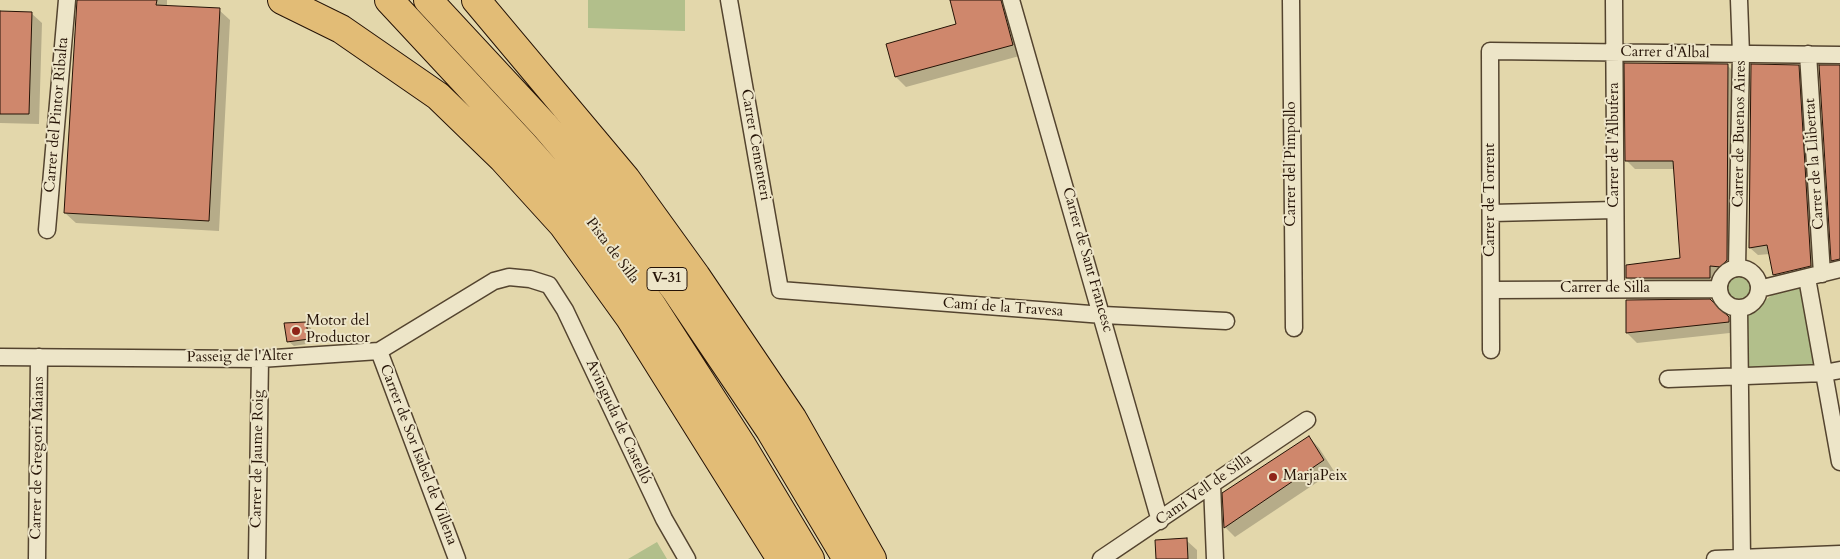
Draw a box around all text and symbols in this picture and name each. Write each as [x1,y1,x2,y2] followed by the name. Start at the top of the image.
[41,37,73,193] street label: Carrer del Pintor Ribalta
[1620,43,1710,63] street label: Carrer d'Albal
[1730,60,1750,208] street label: Carrer de Buenos Aires
[1606,82,1624,208] street label: Carrer de l'Albufera
[736,88,774,202] street label: Carrer Cementeri
[1801,98,1829,230] street label: Carrer de la Llibertat
[1283,101,1301,227] street label: Carrer del Pimpollo
[1482,143,1500,257] street label: Carrer de Torrent
[1058,185,1116,335] street label: Carrer de Sant Francesc
[581,214,643,288] street label: Pista de Silla
[647,268,687,290] road number: V-31
[1560,280,1650,298] street label: Carrer de Silla
[942,295,1064,321] street label: Camí de la Travesa
[306,313,370,348] place label: Motor del Productor
[290,325,302,337] marker: Motor del Productor
[187,347,293,367] street label: Passeig de l'Alter
[581,357,655,487] street label: Avinguda de Castelló
[375,362,461,548] street label: Carrer de Sor Isabel de Villena
[28,376,48,540] street label: Carrer de Gregori Maians
[248,390,268,528] street label: Carrer de Jaume Roig
[1153,450,1255,530] street label: Camí Vell de Silla
[1283,468,1347,486] place label: MarjaPeix
[1267,471,1279,483] marker: MarjaPeix

